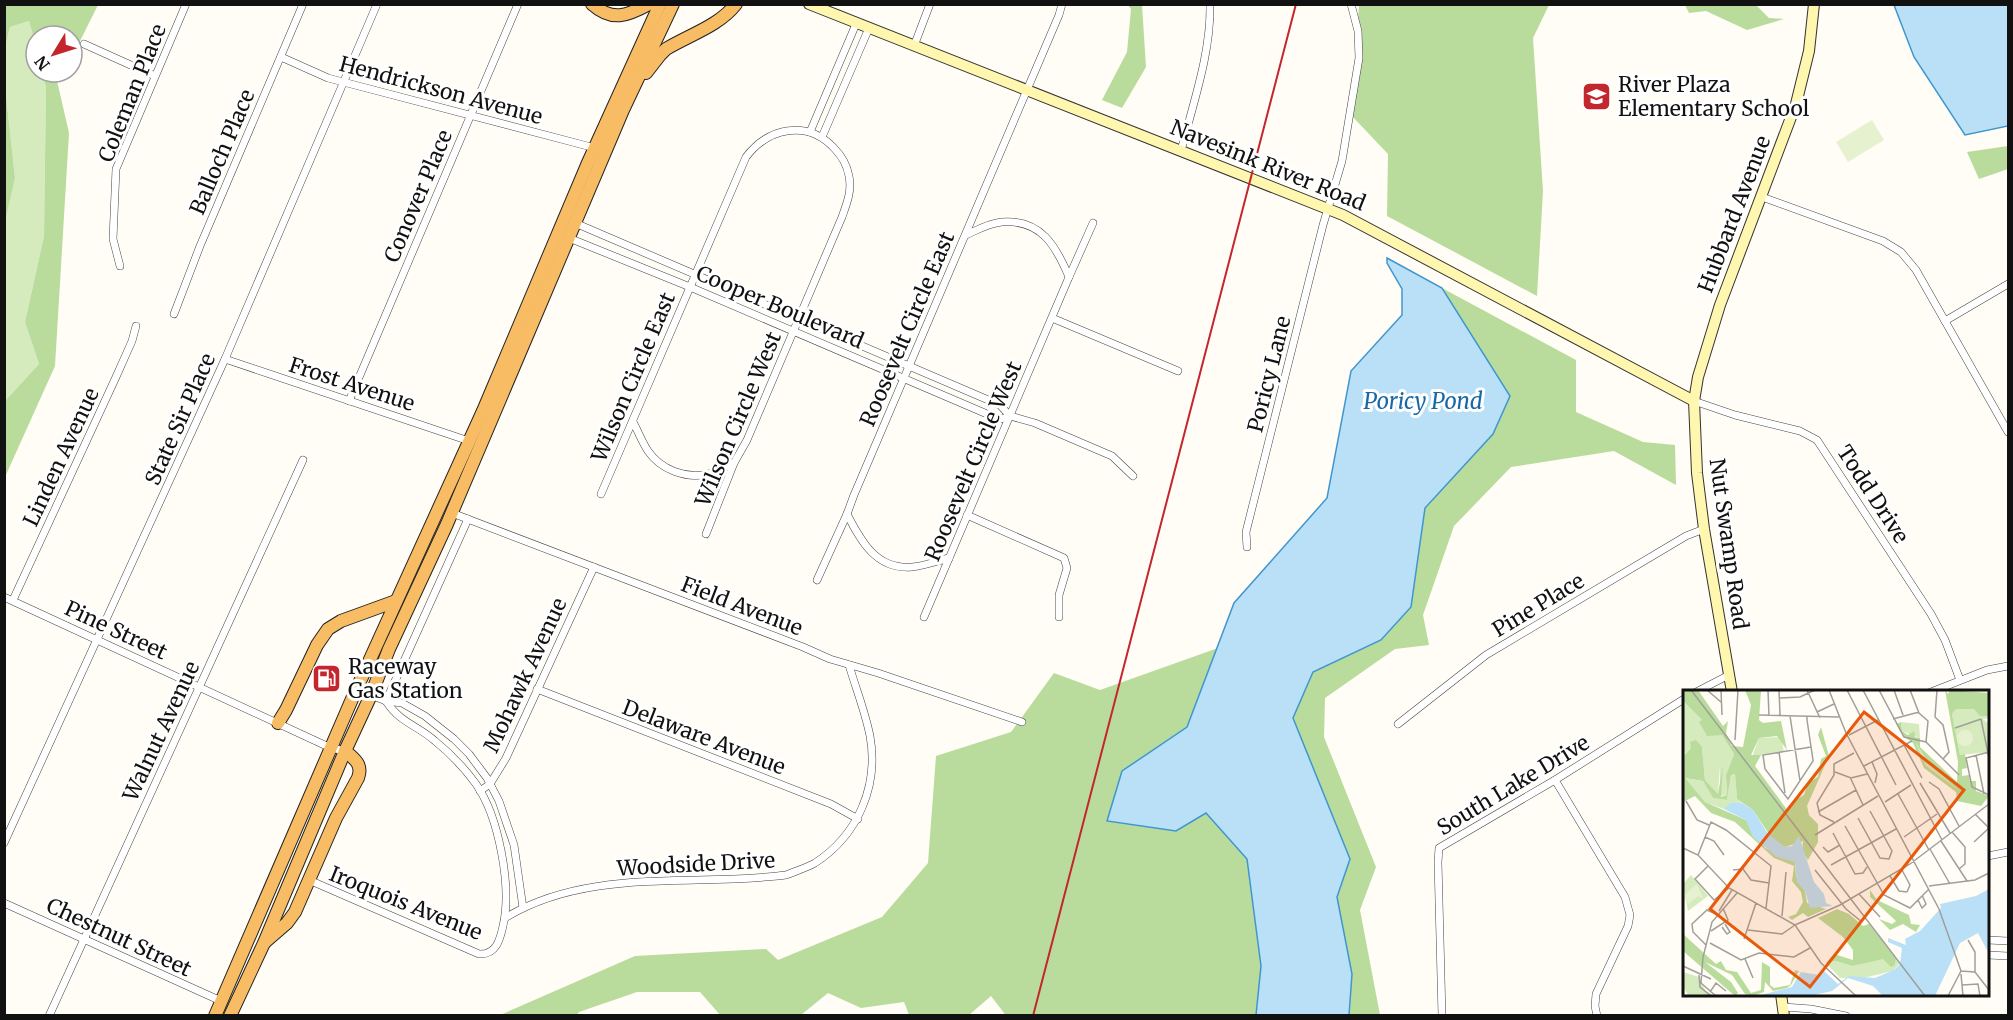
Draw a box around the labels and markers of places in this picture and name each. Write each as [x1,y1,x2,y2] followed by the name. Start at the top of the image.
[1618,71,1810,122] place label: River Plaza Elementary School
[1581,80,1613,112] school or university icon: River Plaza Elementary School
[348,653,463,704] place label: Raceway Gas Station
[311,662,343,694] fuel station icon: Raceway Gas Station

